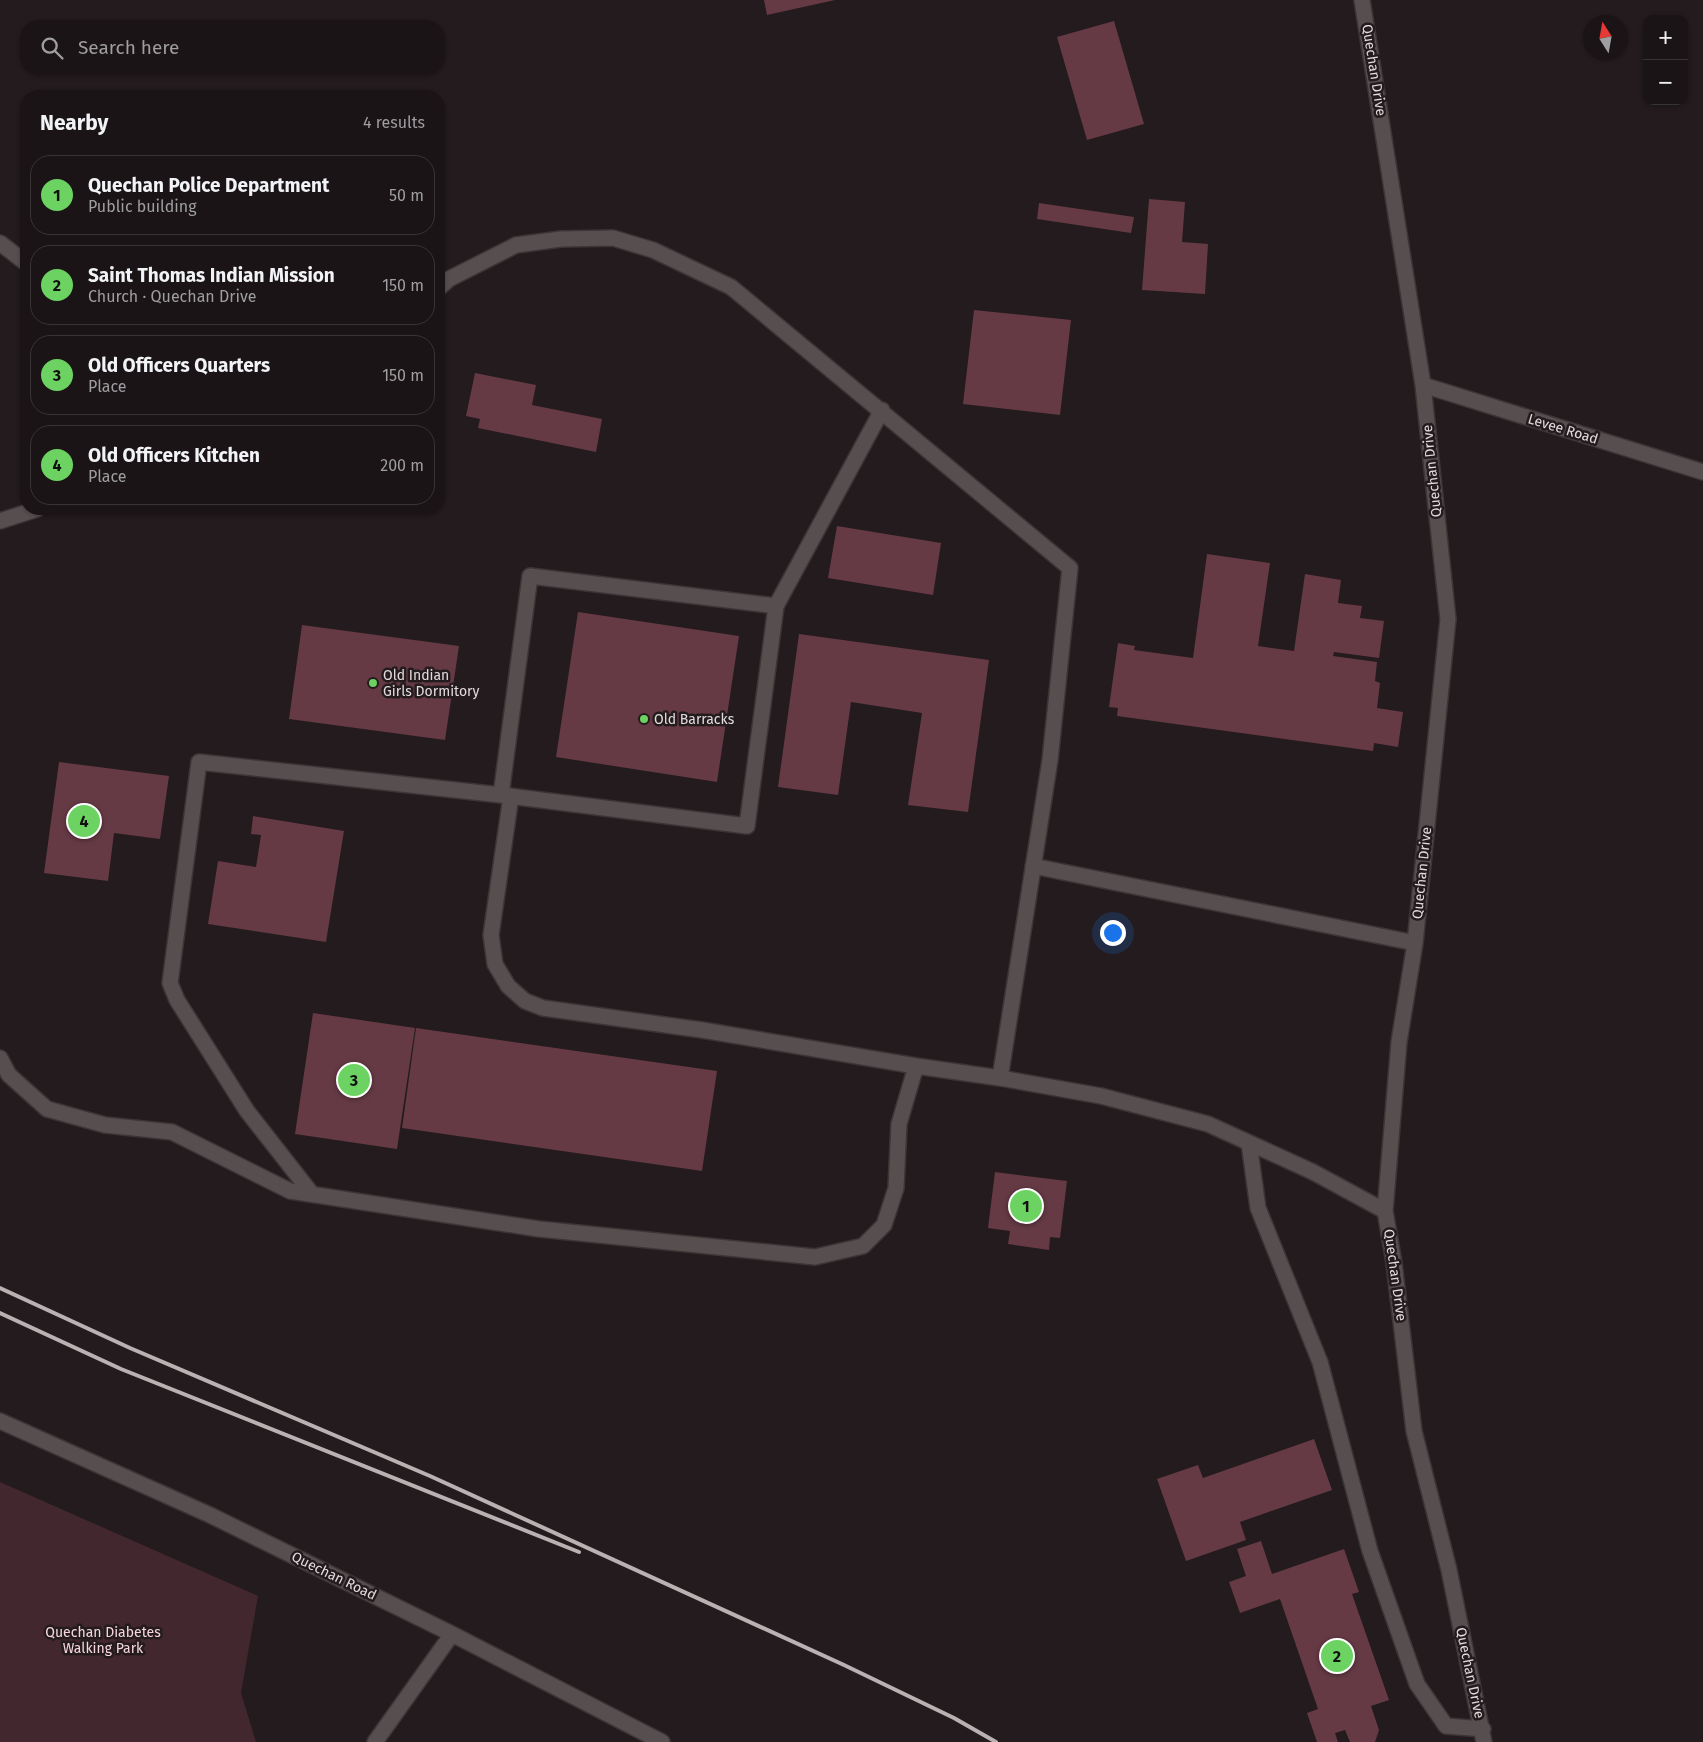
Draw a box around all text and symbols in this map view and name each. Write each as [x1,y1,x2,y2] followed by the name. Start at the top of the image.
[1583,15,1628,60] north arrow
[1643,15,1688,105] map controls
[1643,15,1688,60] button: +
[20,20,445,75] search box
[1358,23,1390,117] street label: Quechan Drive
[38,34,66,62] icon: search
[78,36,179,59] text: Search here
[1643,60,1688,105] button: −
[40,110,108,136] text: Nearby
[363,113,425,132] text: 4 results
[88,174,329,197] text: Quechan Police Department
[53,186,61,205] text: 1
[389,186,424,205] text: 50 m
[88,197,196,216] text: Public building
[88,264,335,287] text: Saint Thomas Indian Mission
[53,276,61,295] text: 2
[382,276,424,295] text: 150 m
[88,287,256,306] text: Church · Quechan Drive
[88,354,270,377] text: Old Officers Quarters
[53,366,61,385] text: 3
[382,366,424,385] text: 150 m
[88,377,127,396] text: Place
[1526,410,1600,448] street label: Levee Road
[1419,424,1445,518] street label: Quechan Drive
[88,444,260,467] text: Old Officers Kitchen
[52,456,62,475] text: 4
[380,456,424,475] text: 200 m
[88,467,127,486] text: Place
[383,667,480,700] place label: Old Indian Girls Dormitory
[367,677,379,689] marker: Old Indian Girls Dormitory
[654,711,735,728] place label: Old Barracks
[638,713,650,725] marker: Old Barracks
[68,802,100,840] pin: 4
[1409,826,1435,920] street label: Quechan Drive
[1100,920,1126,946] your location
[338,1061,370,1099] pin: 3
[1010,1187,1042,1225] pin: 1
[1380,1228,1410,1322] street label: Quechan Drive
[289,1548,379,1604] street label: Quechan Road
[45,1624,161,1657] park label: Quechan Diabetes Walking Park
[1452,1626,1488,1720] street label: Quechan Drive
[1321,1637,1353,1675] pin: 2

